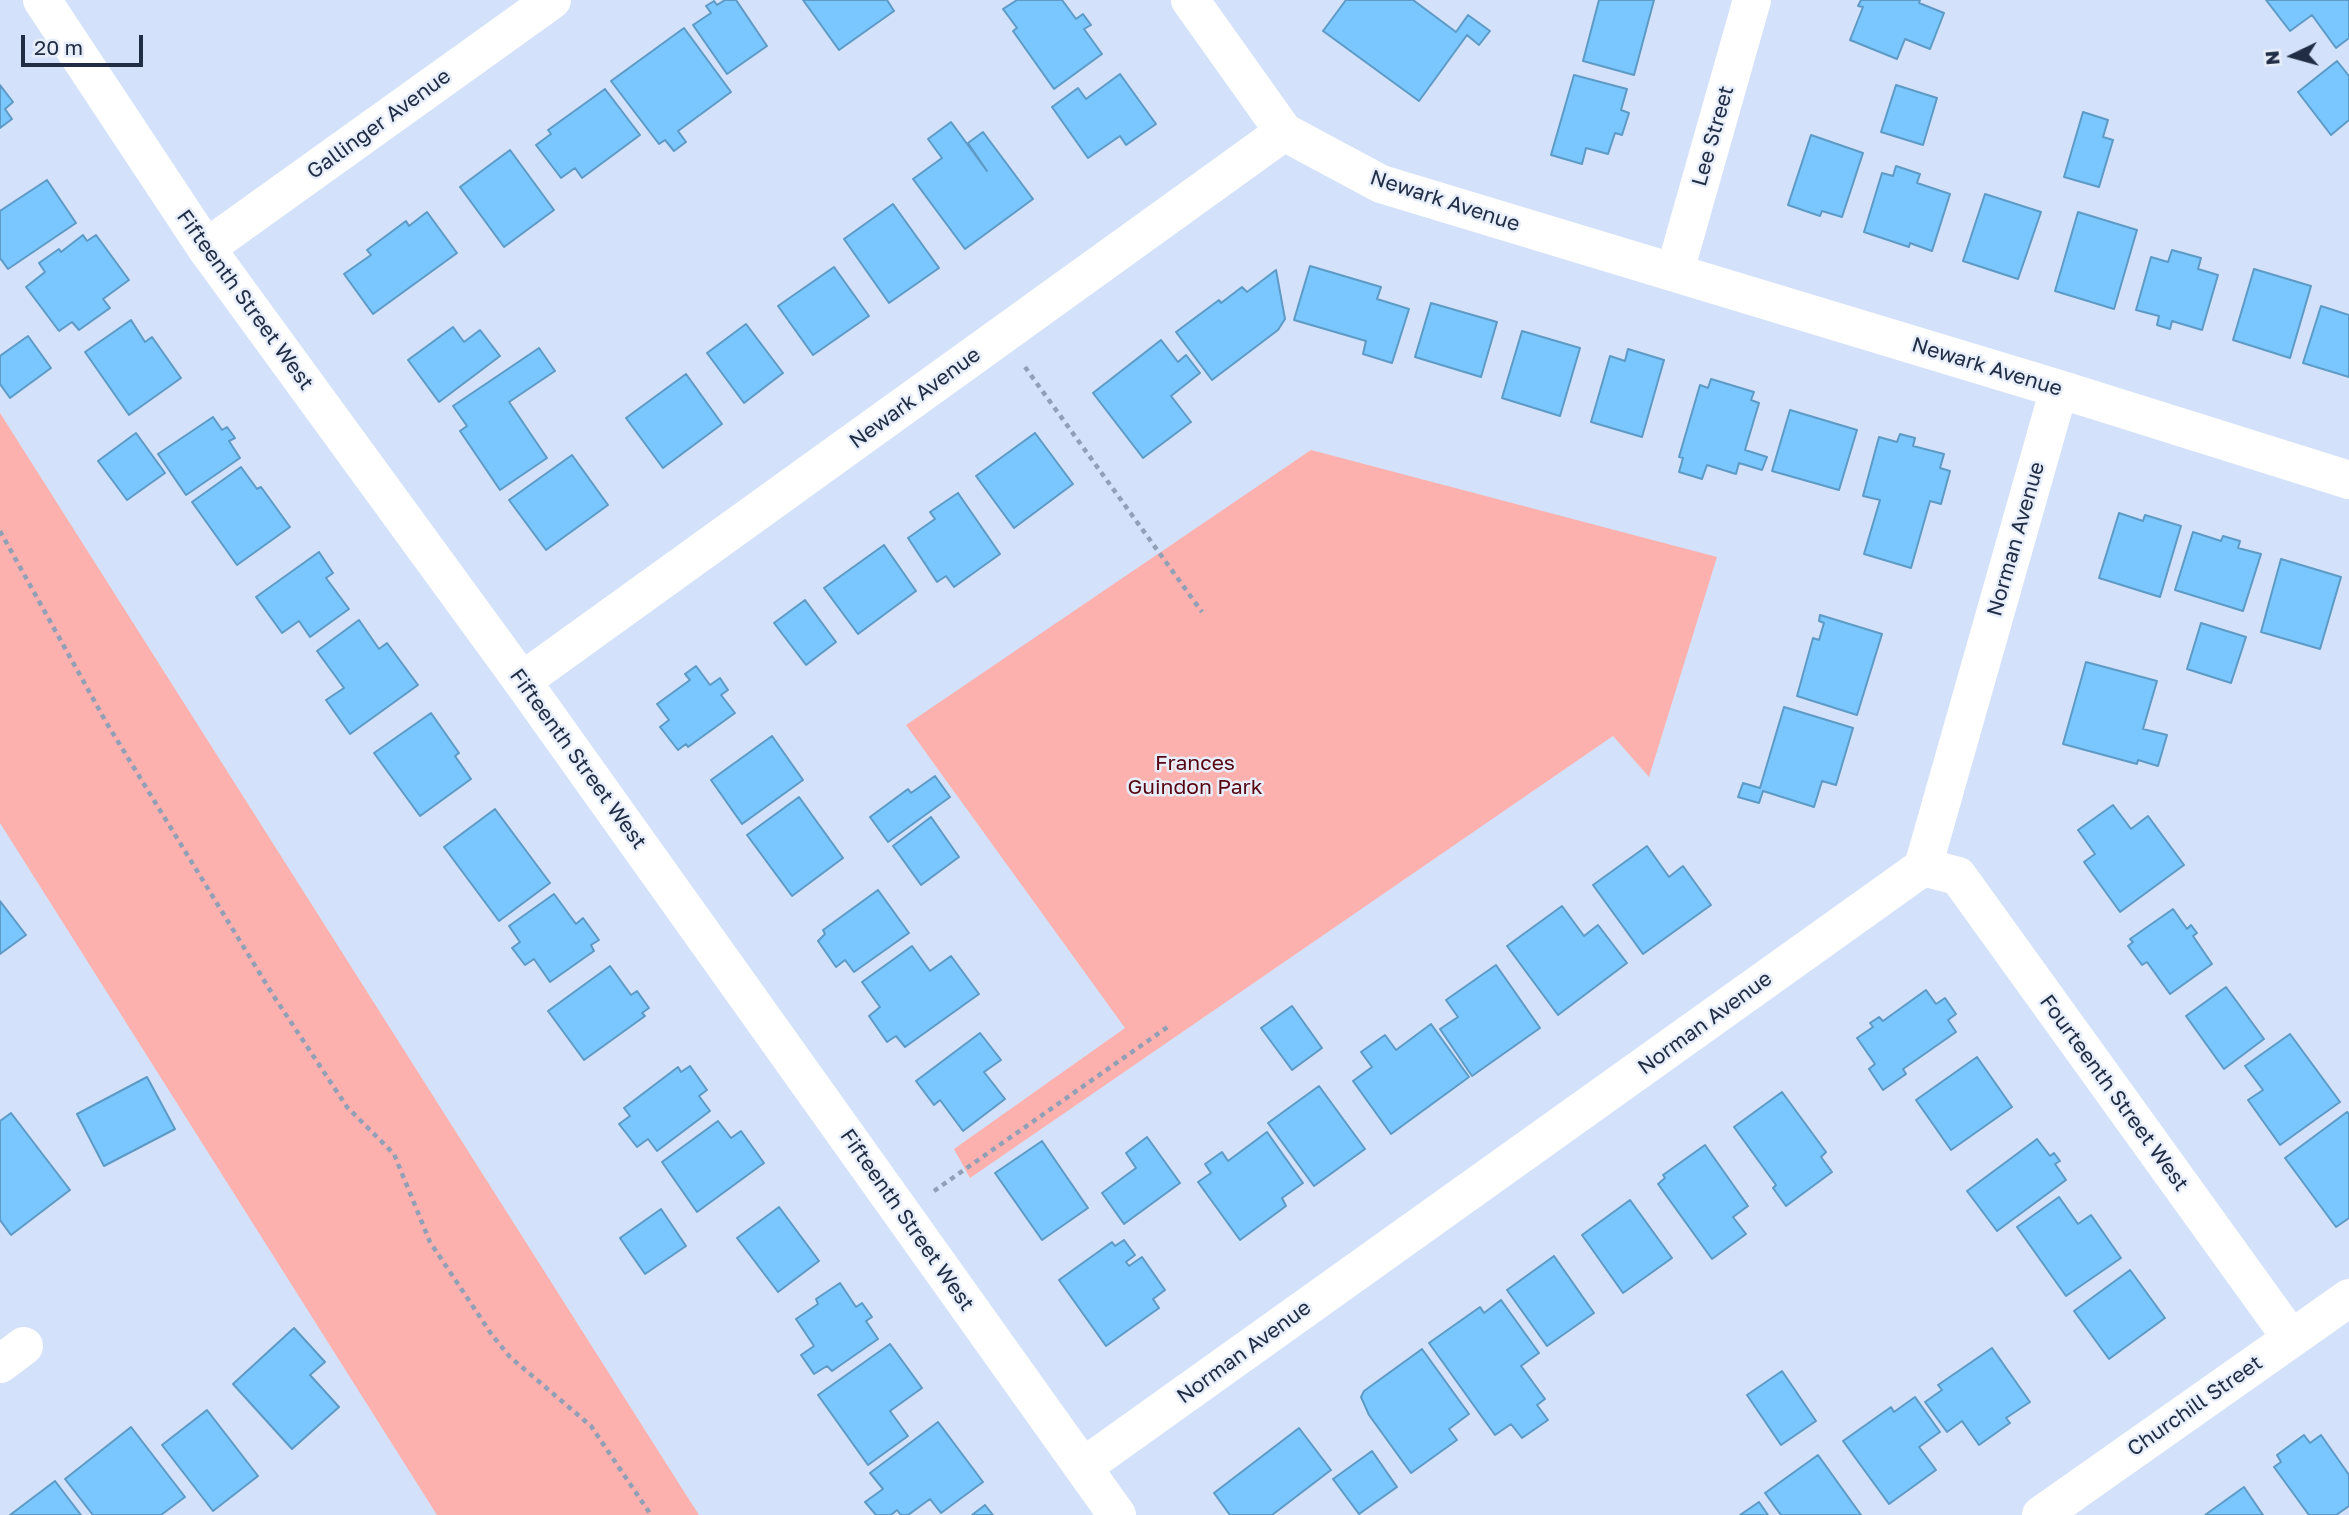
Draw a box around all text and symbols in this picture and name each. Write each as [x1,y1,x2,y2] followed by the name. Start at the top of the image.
[24,21,147,65] scale bar
[2258,21,2328,91] north arrow
[34,34,83,60] text: 20 m
[2259,50,2284,66] text: N
[302,63,456,185] street label: Gallinger Avenue
[1687,83,1739,189] street label: Lee Street
[1367,165,1523,237] street label: Newark Avenue
[171,205,319,395] street label: Fifteenth Street West
[1909,332,2065,402] street label: Newark Avenue
[845,342,985,454] street label: Newark Avenue
[1982,459,2050,619] street label: Norman Avenue
[504,664,652,854] street label: Fifteenth Street West
[1127,750,1263,800] park label: Frances Guindon Park
[1633,966,1777,1080] street label: Norman Avenue
[2034,990,2194,1196] street label: Fourteenth Street West
[835,1124,979,1316] street label: Fifteenth Street West
[1172,1295,1316,1409] street label: Norman Avenue
[2123,1350,2267,1462] street label: Churchill Street

